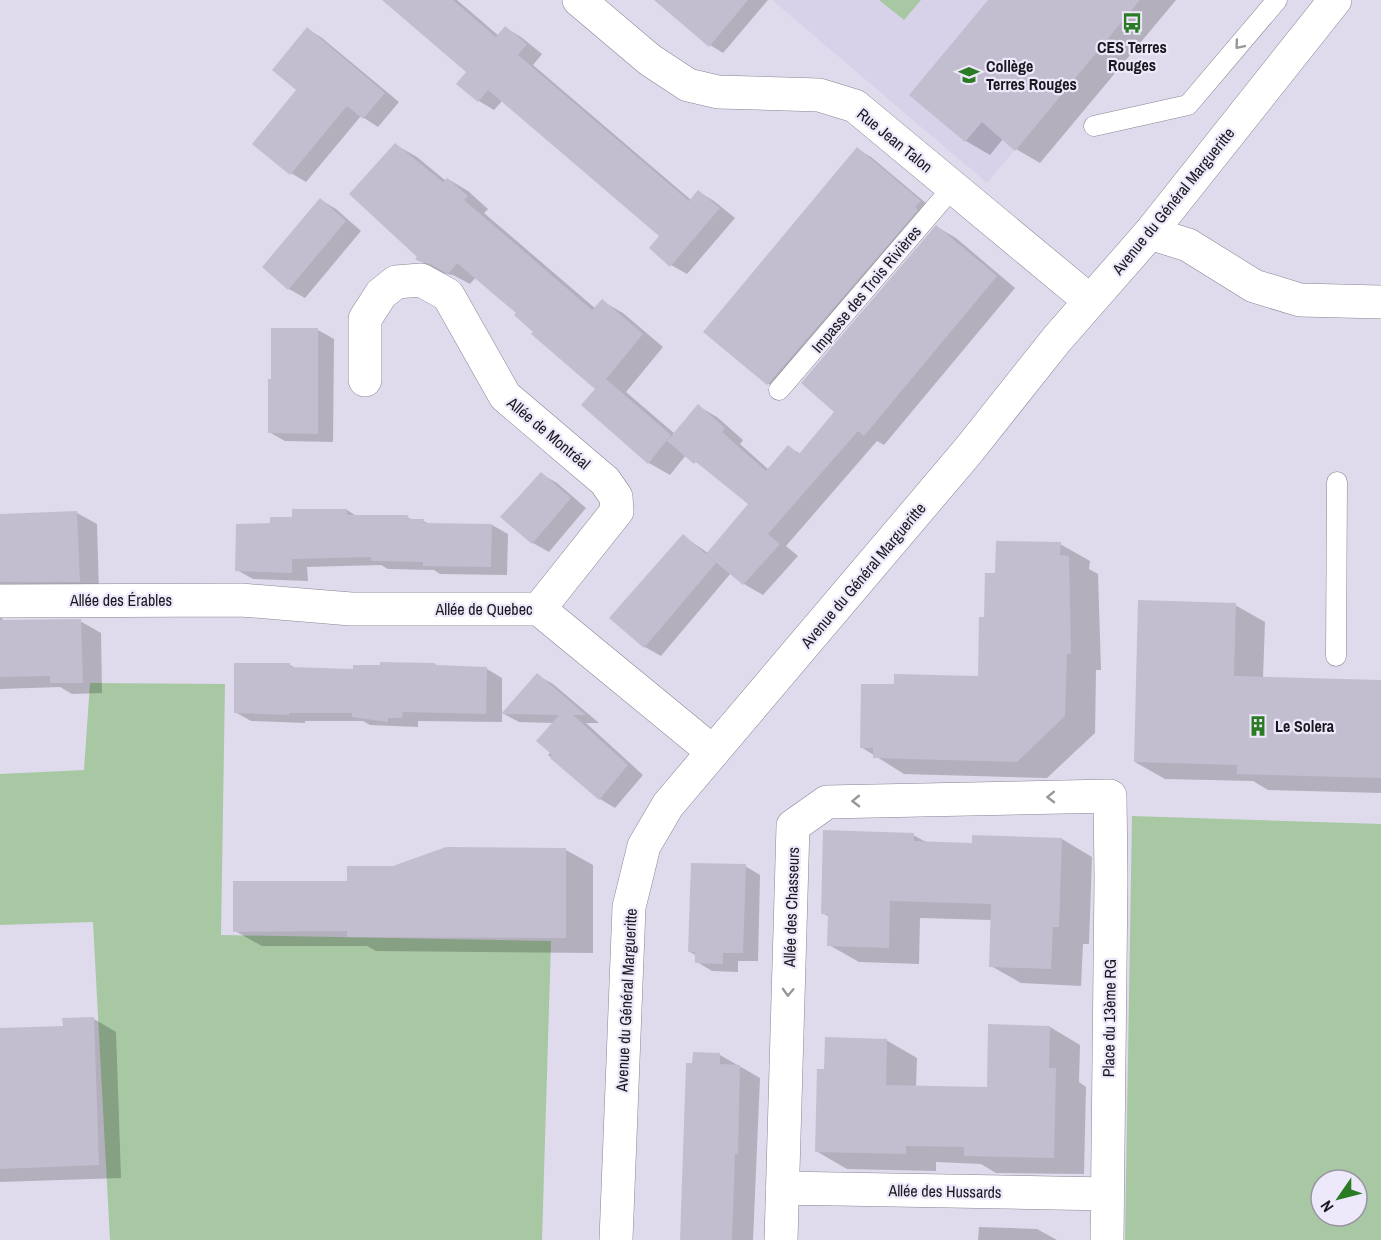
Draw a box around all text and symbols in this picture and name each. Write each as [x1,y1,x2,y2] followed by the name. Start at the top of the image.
[1120,11,1144,35] bus stop icon: CES Terres Rouges
[1097,36,1167,76] place label: CES Terres Rouges
[1235,38,1246,49] one-way arrow
[986,55,1077,95] place label: Collège Terres Rouges
[957,63,981,87] school or university icon: Collège Terres Rouges
[853,103,937,177] street label: Rue Jean Talon
[1106,123,1239,280] street label: Avenue du Général Margueritte
[806,221,926,357] street label: Impasse des Trois Rivières
[502,391,595,474] street label: Allée de Montréal
[795,498,930,653] street label: Avenue du Général Margueritte
[69,589,172,611] street label: Allée des Érables
[434,598,533,620] street label: Allée de Quebec
[1246,714,1270,738] building icon: Le Solera
[1275,715,1335,737] place label: Le Solera
[1047,791,1056,803] one-way arrow
[852,795,861,808] one-way arrow
[778,846,804,969] street label: Allée des Chasseurs
[610,908,642,1093] street label: Avenue du Général Margueritte
[1097,959,1121,1077] street label: Place du 13ème RG
[782,988,795,997] one-way arrow
[1309,1168,1369,1228] north arrow
[887,1179,1002,1203] street label: Allée des Hussards
[1315,1196,1338,1217] text: N

